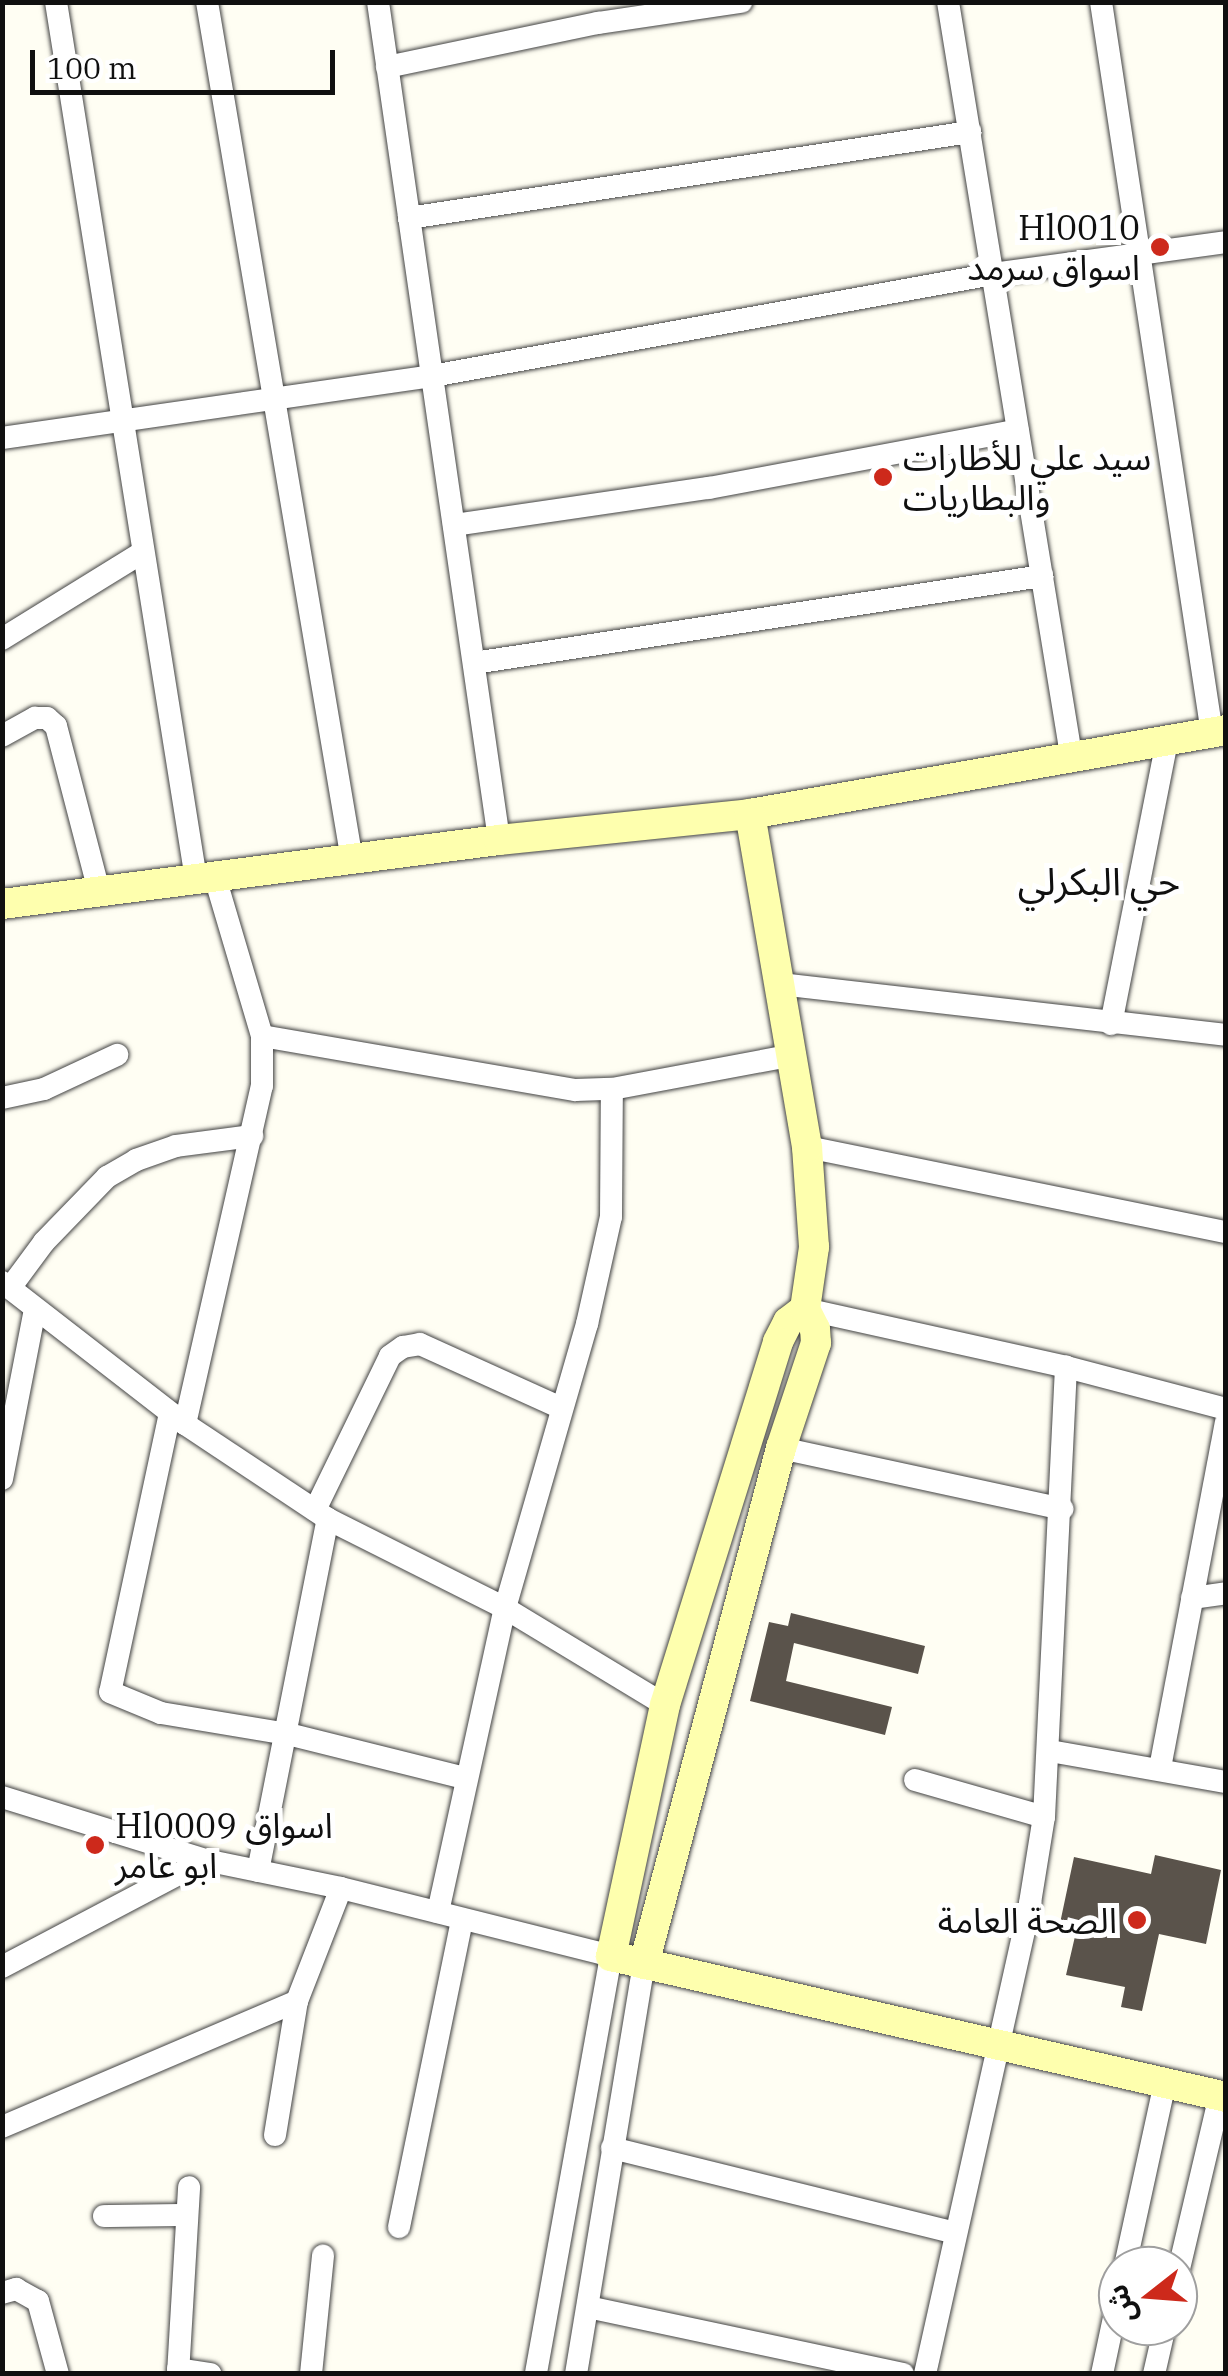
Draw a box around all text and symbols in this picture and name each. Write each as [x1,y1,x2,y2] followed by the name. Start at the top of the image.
[35,30,340,92] scale bar
[47,48,137,87] text: 100 m
[967,206,1140,288] place label: Hl0010 اسواق سرمد
[1149,236,1171,258] marker: Hl0010 اسواق سرمد
[903,436,1151,518] place label: سيد علي للأطارات والبطاريات
[872,466,894,488] marker: سيد علي للأطارات والبطاريات
[1018,858,1180,904] district label: حي البكرلي
[115,1804,333,1886] place label: Hl0009 اسواق ابو عامر
[84,1834,106,1856] marker: Hl0009 اسواق ابو عامر
[938,1899,1117,1941] place label: الصحة العامة
[1126,1909,1148,1931] marker: الصحة العامة
[1098,2246,1198,2346] north arrow
[1097,2281,1144,2328] text: ش

